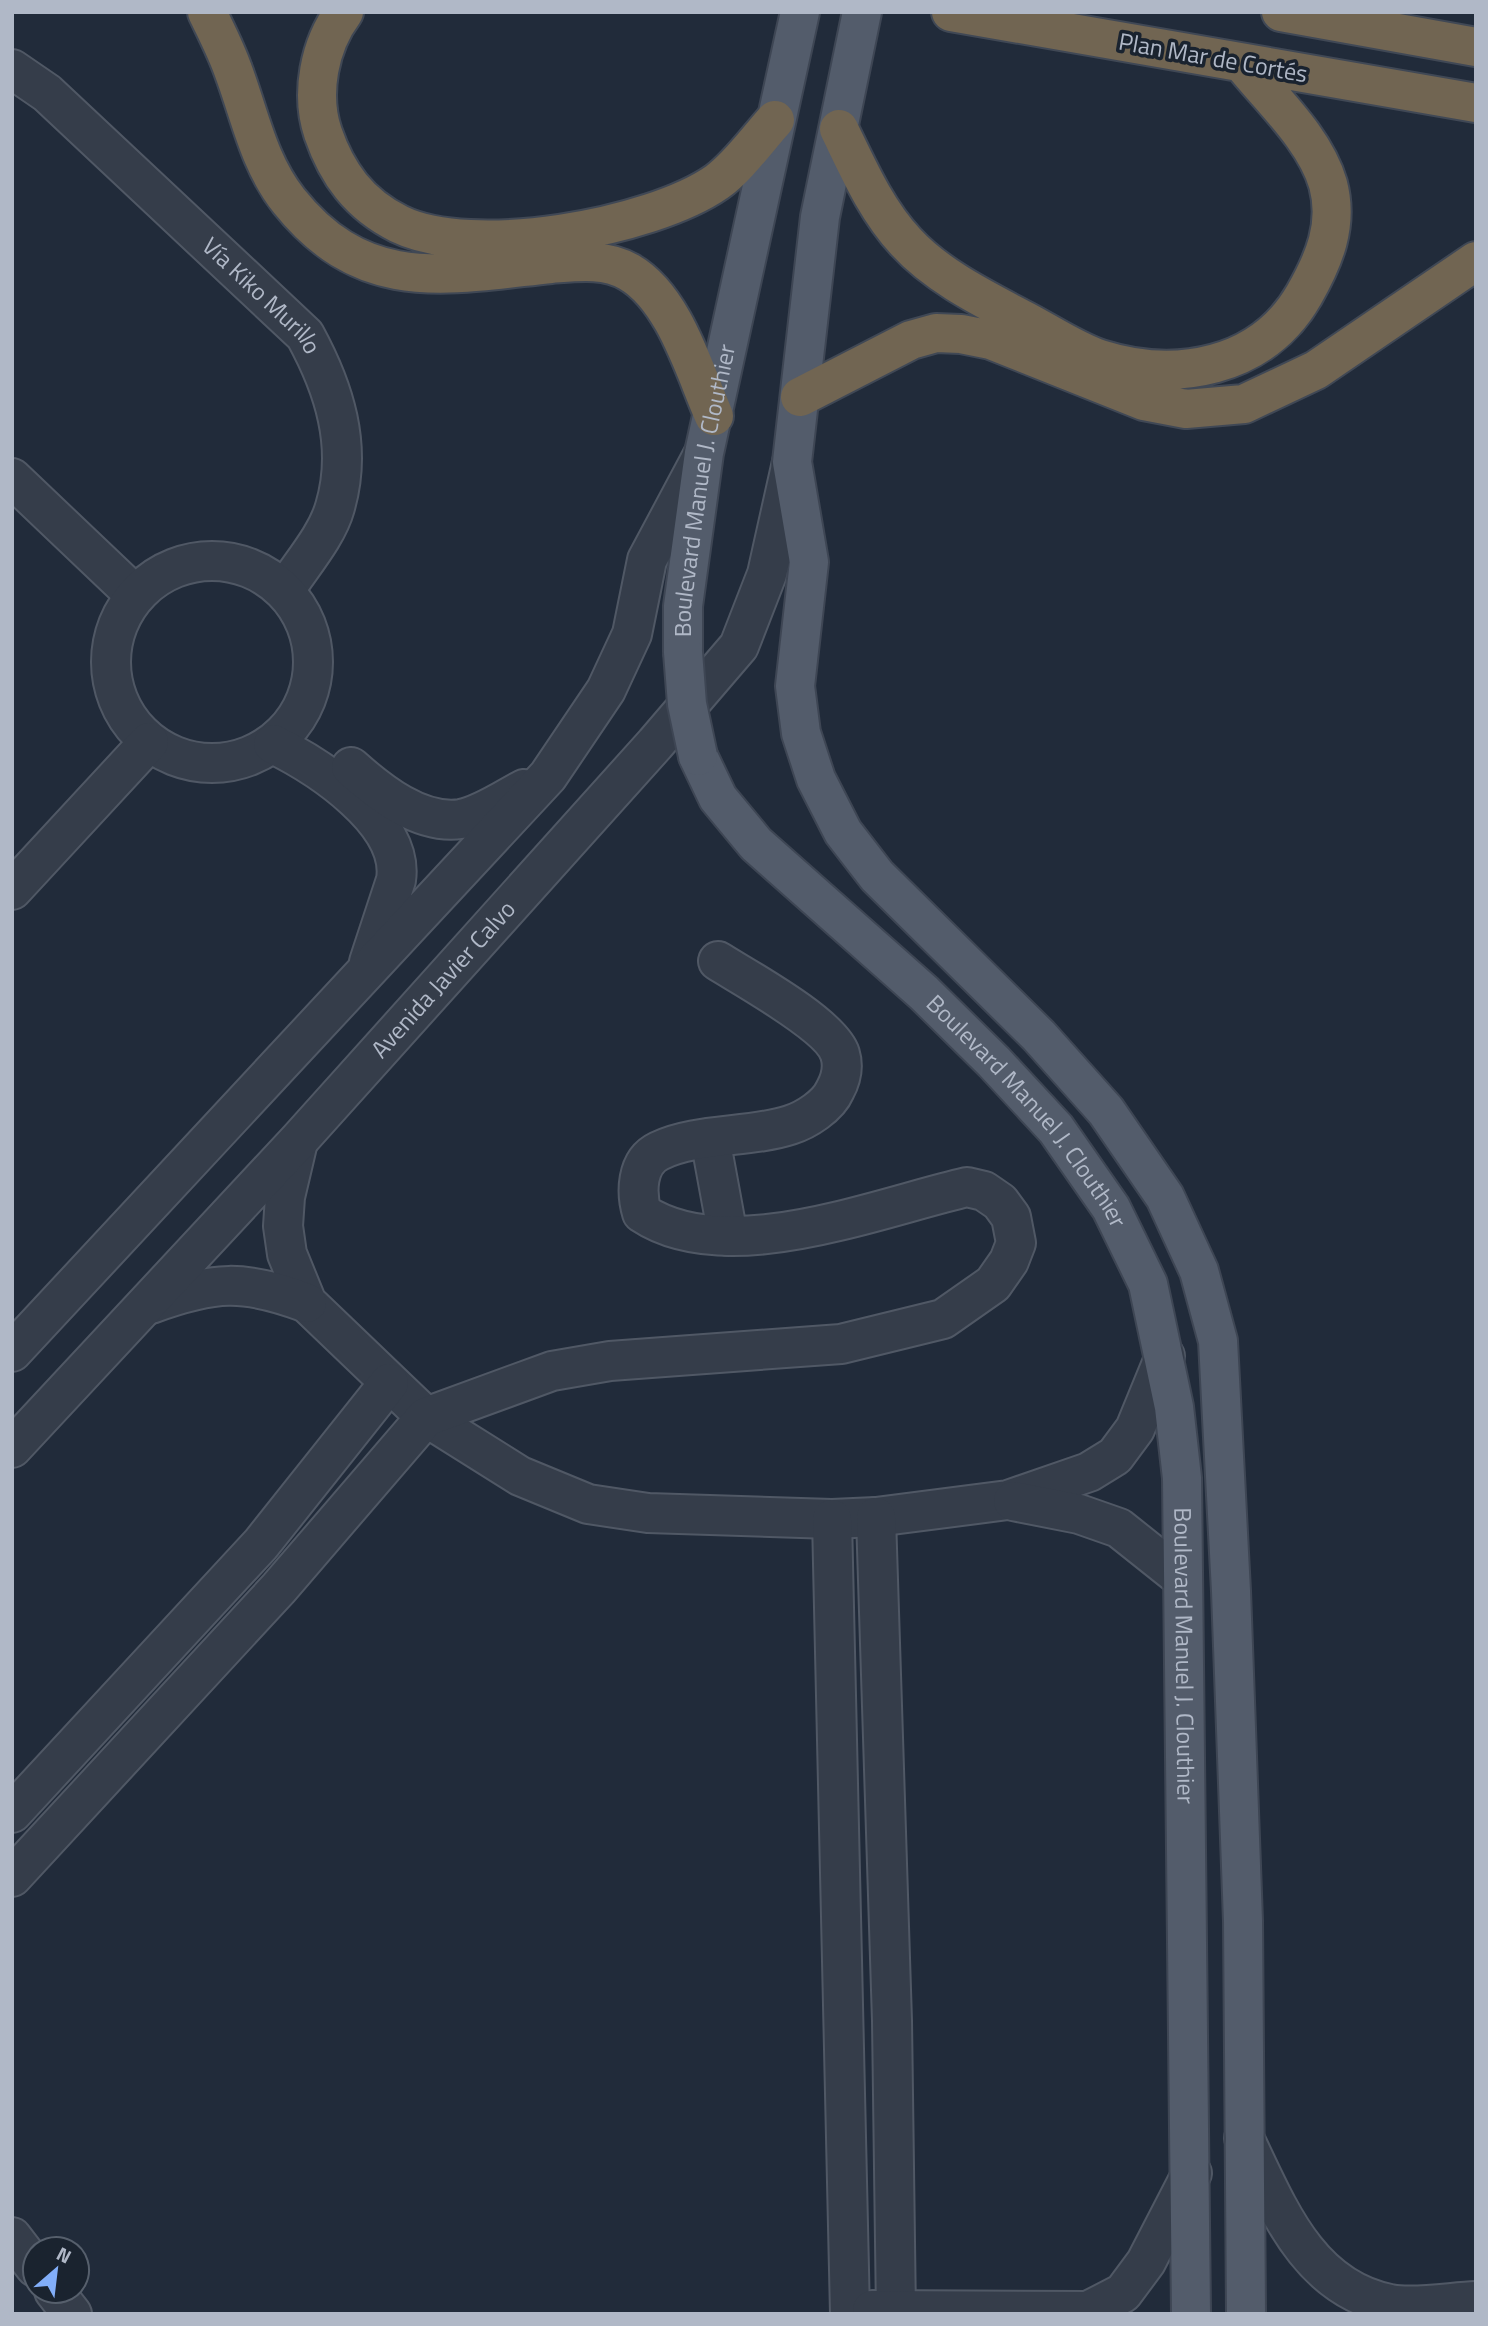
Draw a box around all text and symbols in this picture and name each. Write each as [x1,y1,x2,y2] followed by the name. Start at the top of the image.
[1116,23,1311,91] street label: Plan Mar de Cortés
[194,228,331,360] street label: Vía Kiko Murillo
[664,341,744,637] street label: Boulevard Manuel J. Clouthier
[362,892,523,1066] street label: Avenida Javier Calvo
[919,986,1137,1233] street label: Boulevard Manuel J. Clouthier
[1165,1507,1205,1804] street label: Boulevard Manuel J. Clouthier
[21,2235,91,2305] north arrow
[52,2239,77,2270] text: N

